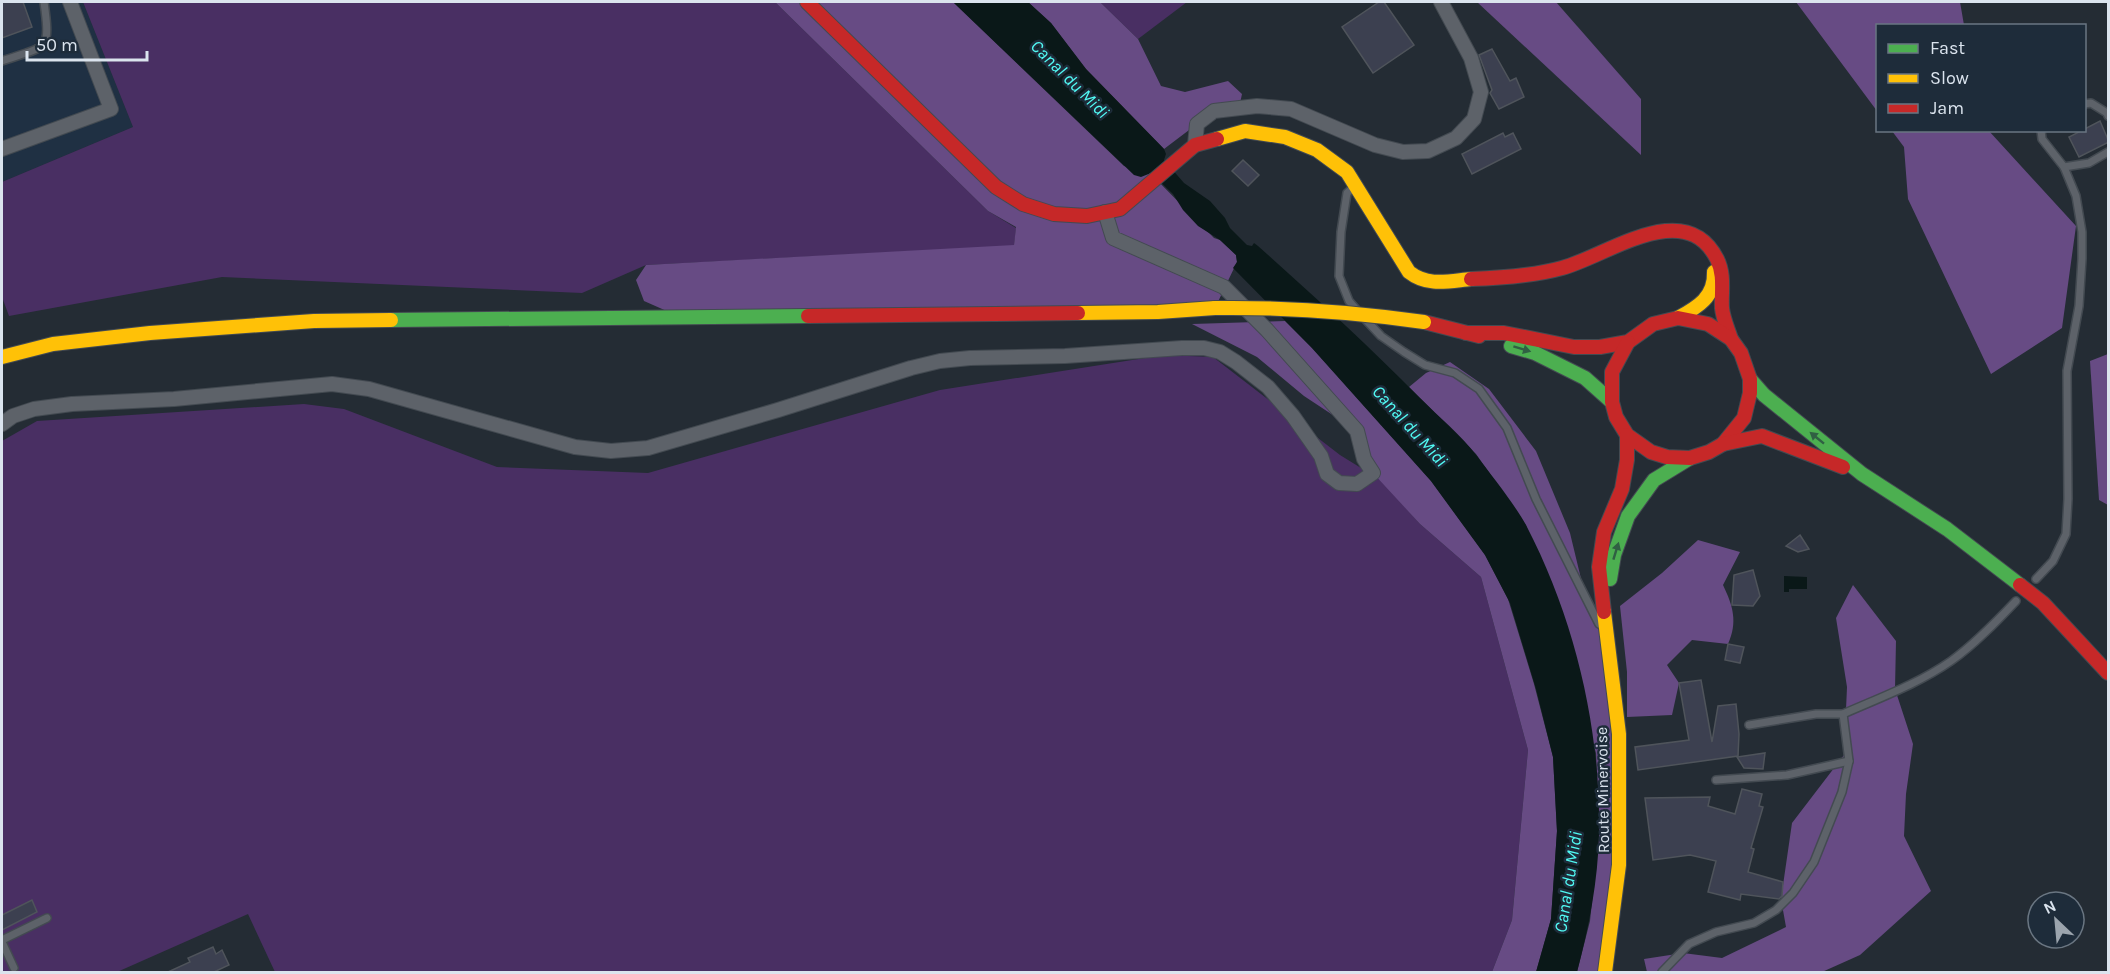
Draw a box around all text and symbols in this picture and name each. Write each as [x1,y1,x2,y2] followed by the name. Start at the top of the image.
[27,24,147,62] scale bar
[1876,24,2086,132] legend
[36,34,78,56] text: 50 m
[1026,35,1114,123] water label: Canal du Midi
[1930,37,1965,59] text: Fast
[1930,67,1969,89] text: Slow
[1930,97,1964,119] text: Jam
[1513,345,1531,354] one-way arrow
[1368,381,1453,472] water label: Canal du Midi
[1809,432,1824,444] one-way arrow
[1612,542,1621,560] one-way arrow
[1592,727,1613,853] street label: Route Minervoise
[1549,829,1587,934] water label: Canal du Midi
[2026,890,2086,950] north arrow
[2040,896,2059,918] text: N

